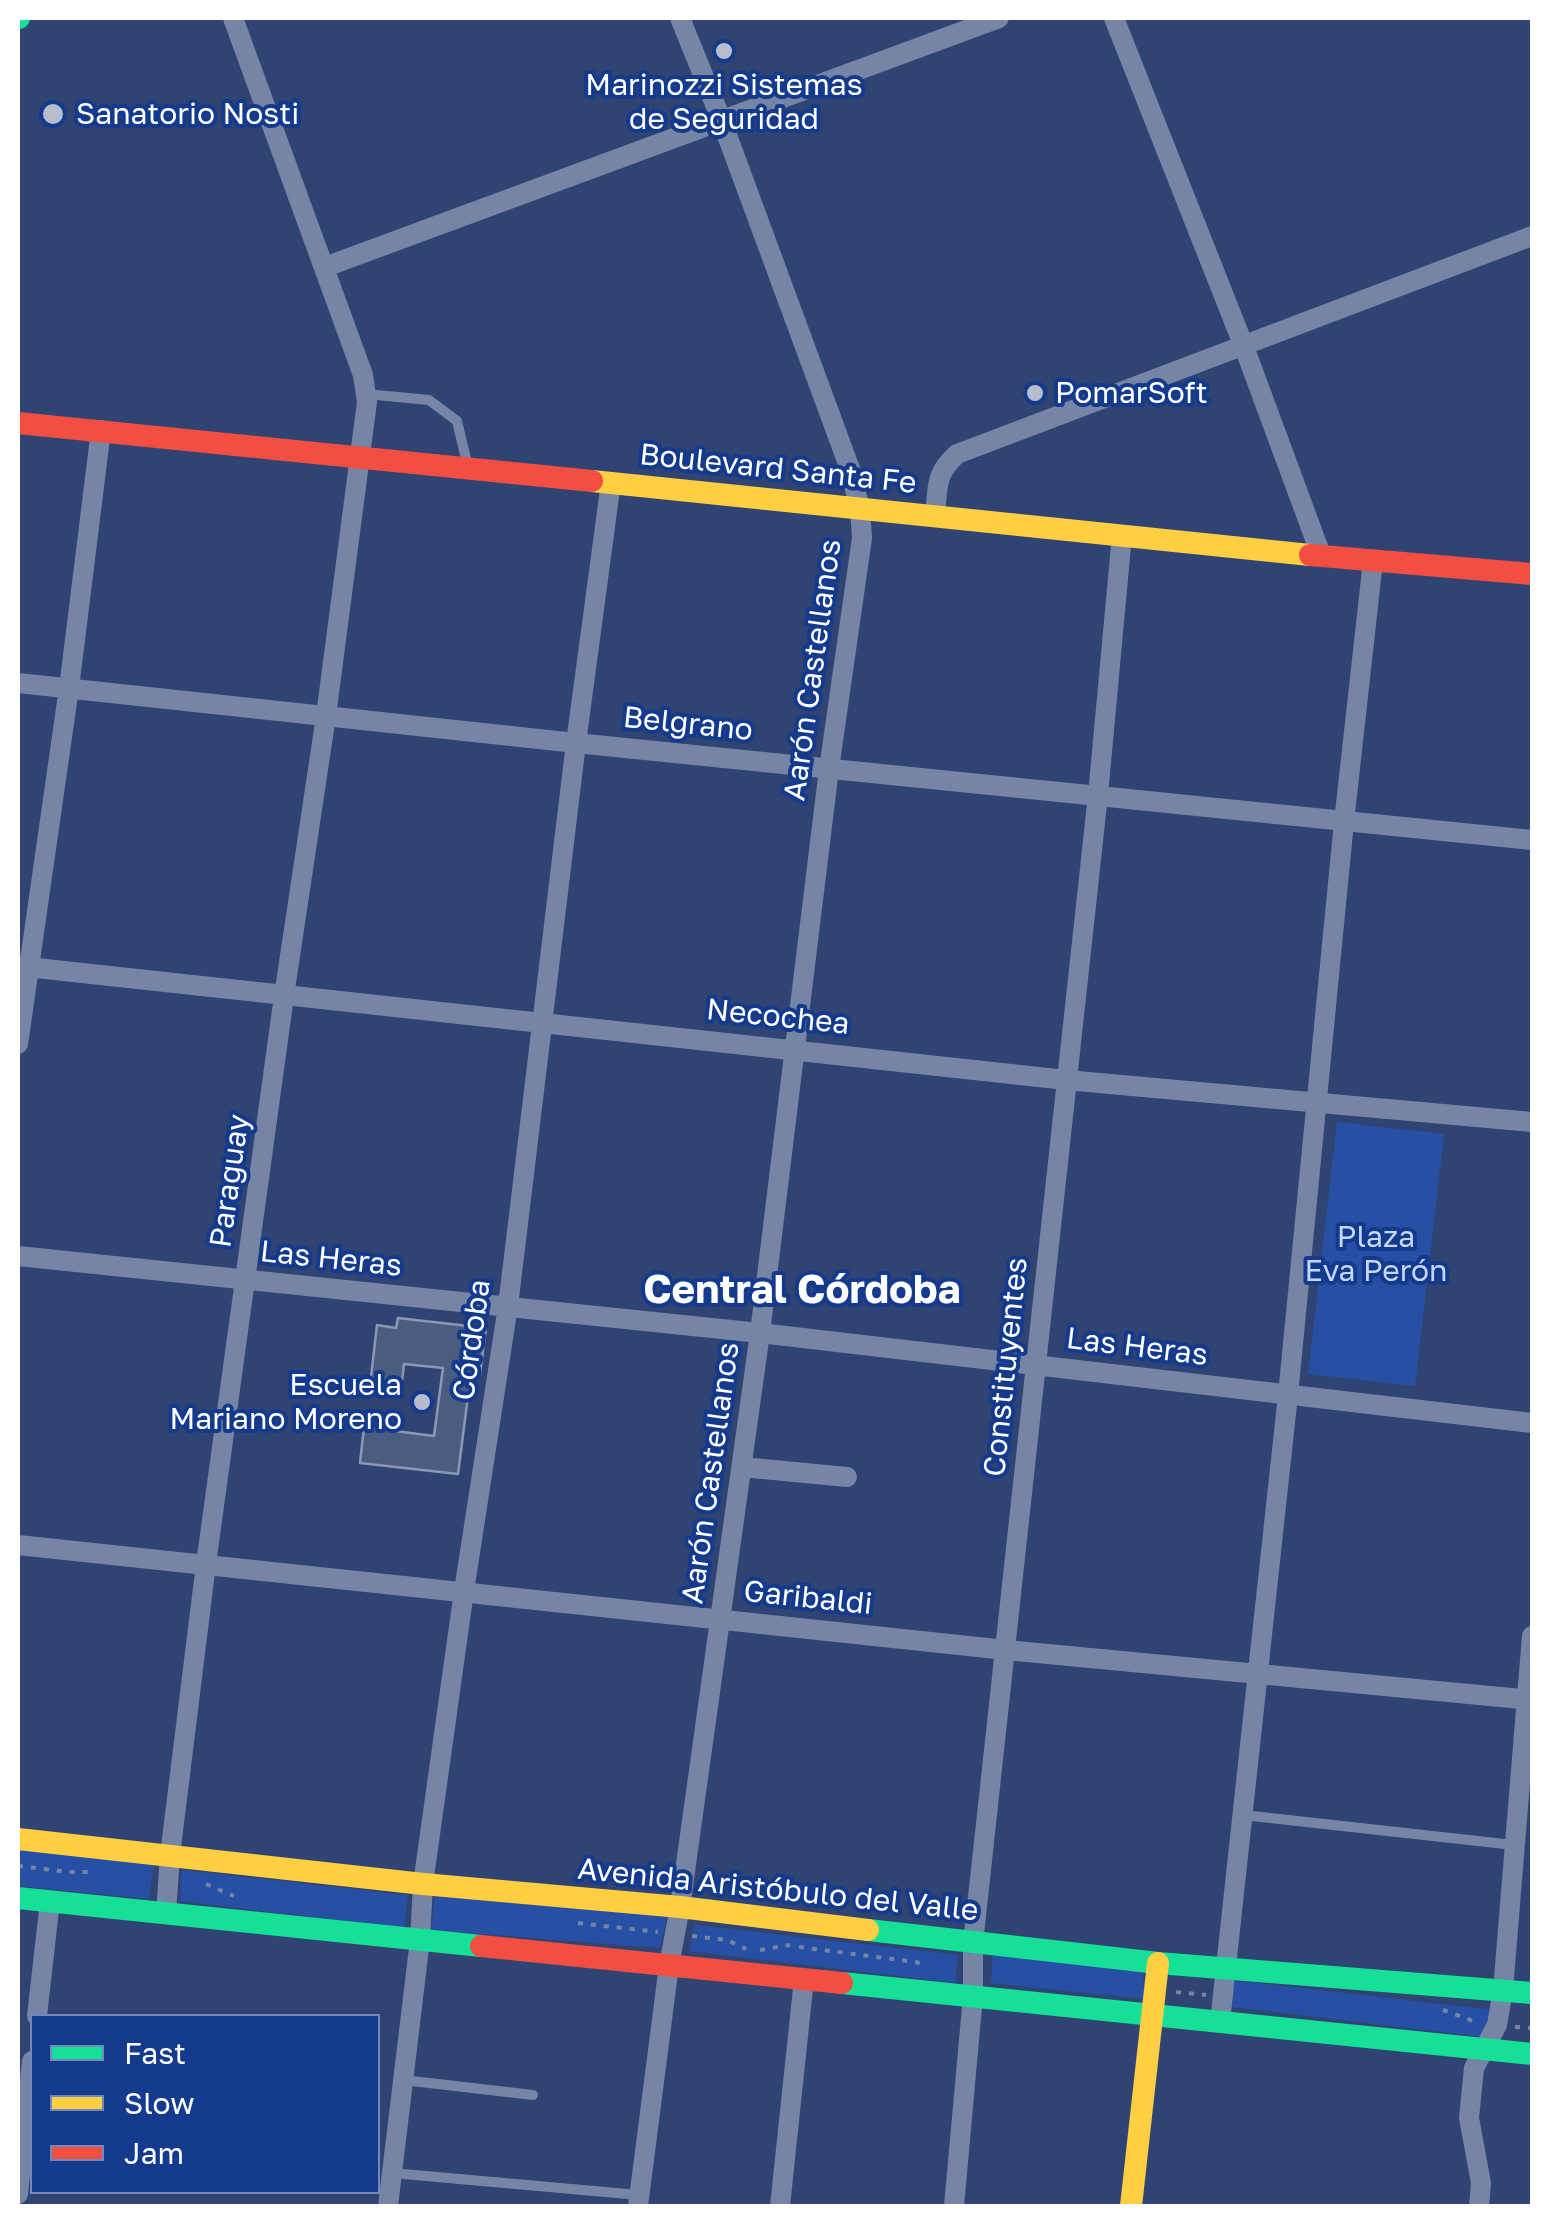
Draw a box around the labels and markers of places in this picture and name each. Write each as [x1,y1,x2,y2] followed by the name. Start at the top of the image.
[713,40,735,62] marker: Marinozzi Sistemas de Seguridad
[585,67,863,138] place label: Marinozzi Sistemas de Seguridad
[76,96,299,132] place label: Sanatorio Nosti
[40,101,66,127] marker: Sanatorio Nosti
[1055,375,1208,411] place label: PomarSoft
[1024,382,1046,404] marker: PomarSoft
[170,1367,402,1438] place label: Escuela Mariano Moreno
[411,1391,433,1413] marker: Escuela Mariano Moreno

